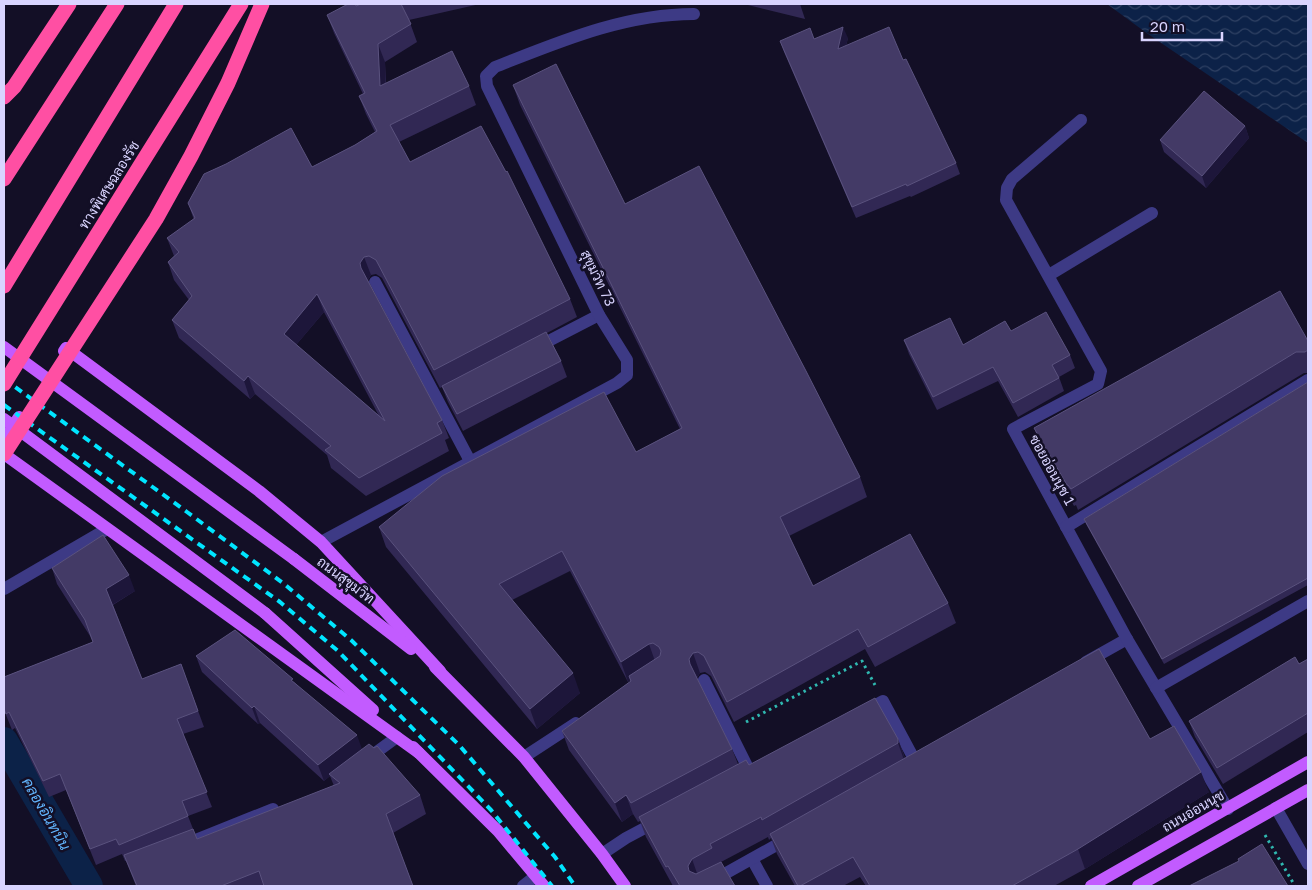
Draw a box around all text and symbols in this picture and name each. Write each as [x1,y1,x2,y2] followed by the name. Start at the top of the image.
[1142,10,1222,42] scale bar
[1150,17,1185,35] text: 20 m
[75,138,142,232] street label: ทางพิเศษฉลองรัช
[576,247,619,310] street label: สุขุมวิท 73
[1024,432,1079,509] street label: ซอยอ่อนนุช 1
[313,553,378,608] street label: ถนนสุขุมวิท
[19,774,75,853] water label: คลองอินทนิน
[1159,786,1228,837] street label: ถนนอ่อนนุช

